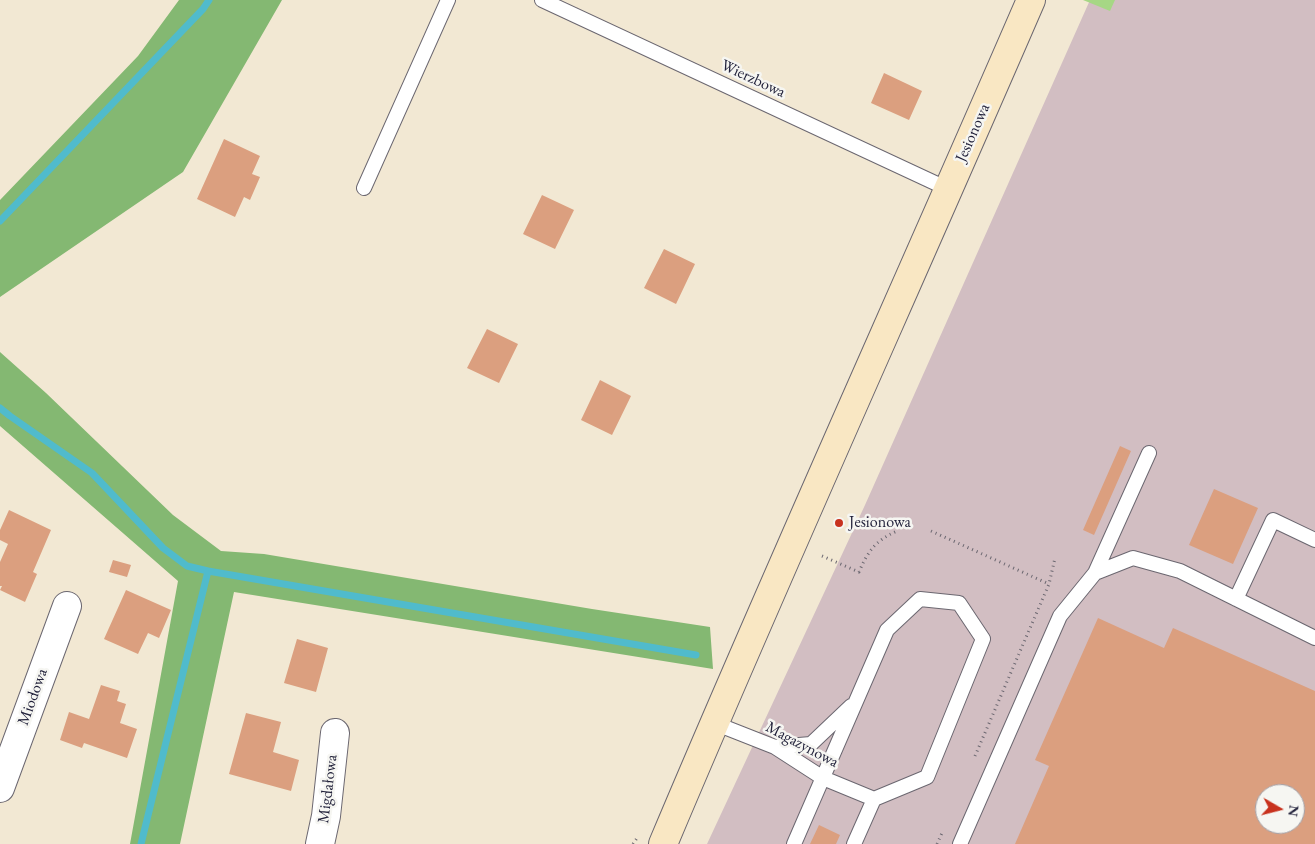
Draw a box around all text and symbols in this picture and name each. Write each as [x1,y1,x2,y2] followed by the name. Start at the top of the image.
[718,56,788,102] street label: Wierzbowa
[952,101,994,165] street label: Jesionowa
[849,513,911,533] place label: Jesionowa
[833,517,845,529] marker: Jesionowa
[14,666,52,728] street label: Miodowa
[762,718,842,772] street label: Magazynowa
[314,754,342,824] street label: Migdałowa
[1255,784,1305,834] north arrow
[1284,804,1304,818] text: N

